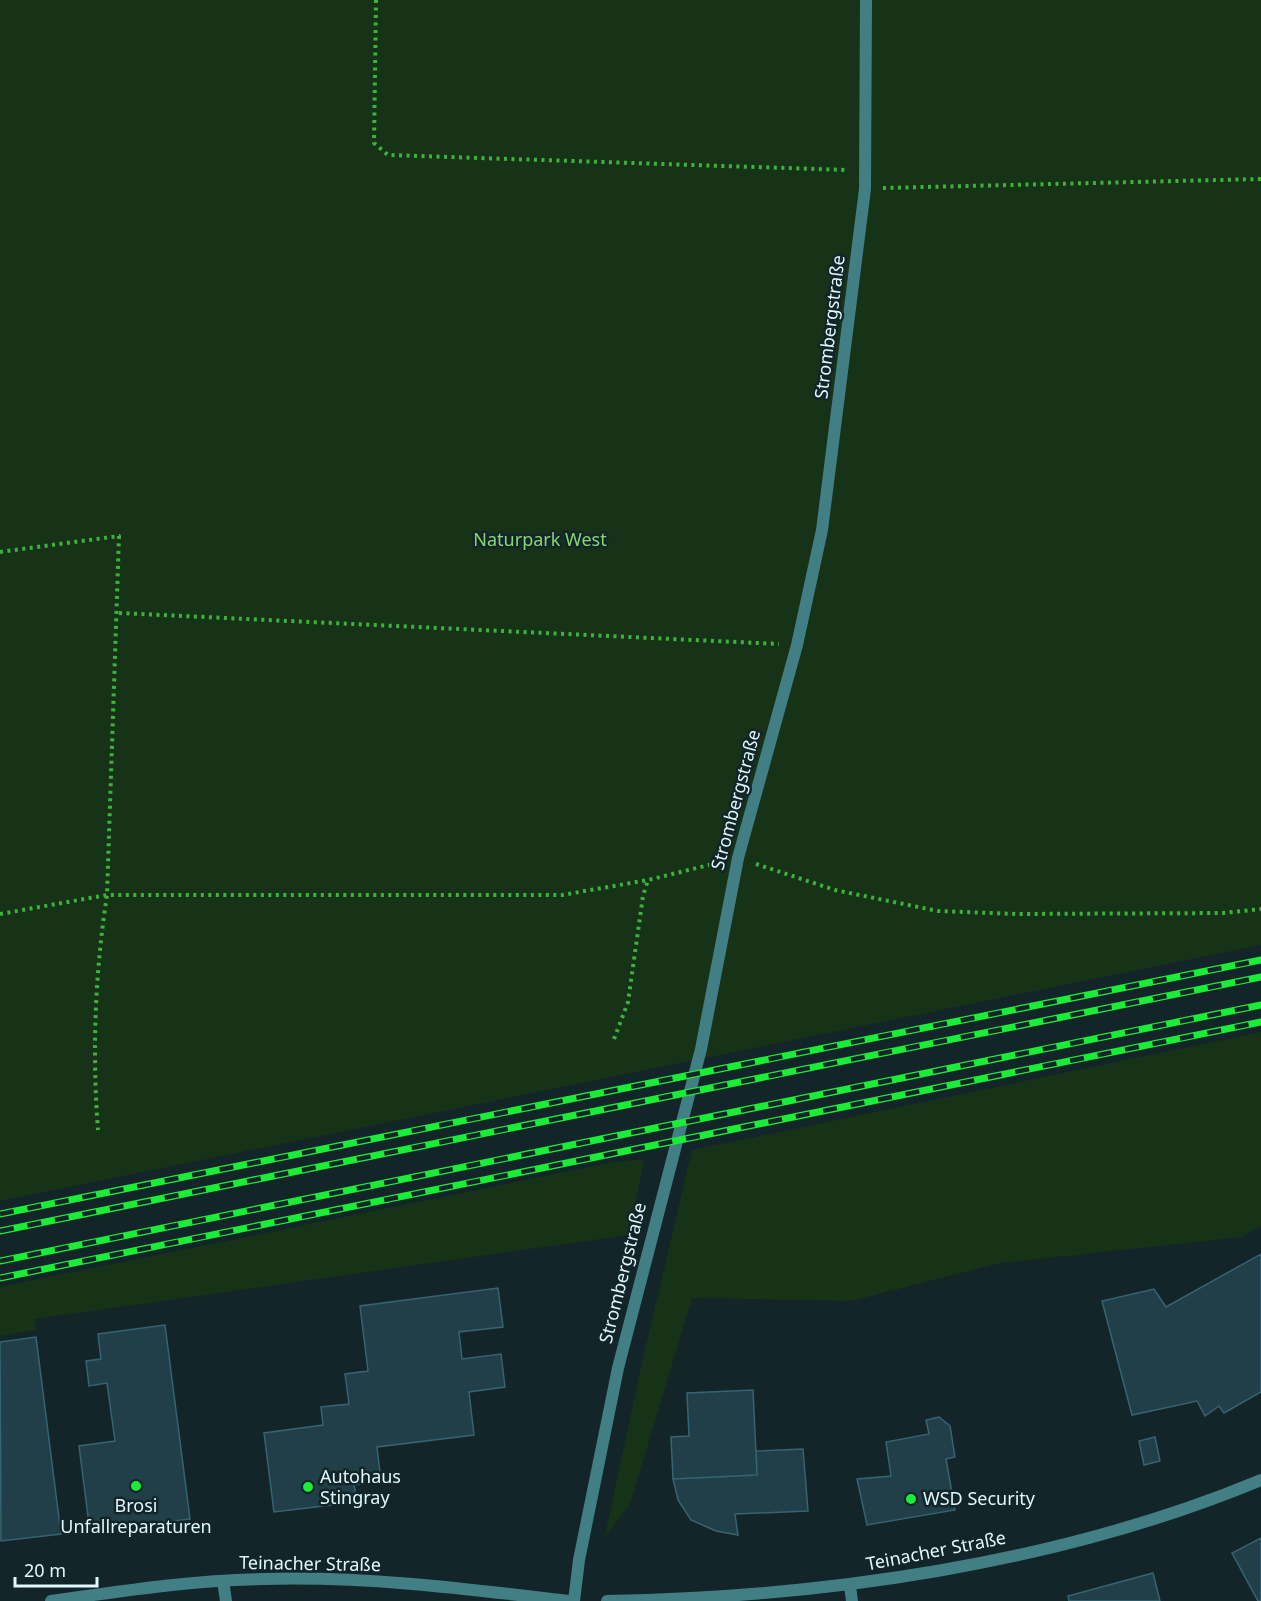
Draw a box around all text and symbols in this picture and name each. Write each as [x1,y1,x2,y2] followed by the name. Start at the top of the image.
[808,254,850,400] street label: Strombergstraße
[473,527,607,551] park label: Naturpark West
[705,727,765,873] street label: Strombergstraße
[593,1200,651,1346] street label: Strombergstraße
[320,1464,401,1509] place label: Autohaus Stingray
[129,1479,143,1493] marker: Brosi Unfallreparaturen
[301,1480,315,1494] marker: Autohaus Stingray
[923,1486,1036,1510] place label: WSD Security
[904,1492,918,1506] marker: WSD Security
[60,1493,212,1538] place label: Brosi Unfallreparaturen
[864,1525,1008,1575] street label: Teinacher Straße
[15,1550,98,1588] scale bar
[239,1550,381,1576] street label: Teinacher Straße
[24,1558,66,1582] text: 20 m

